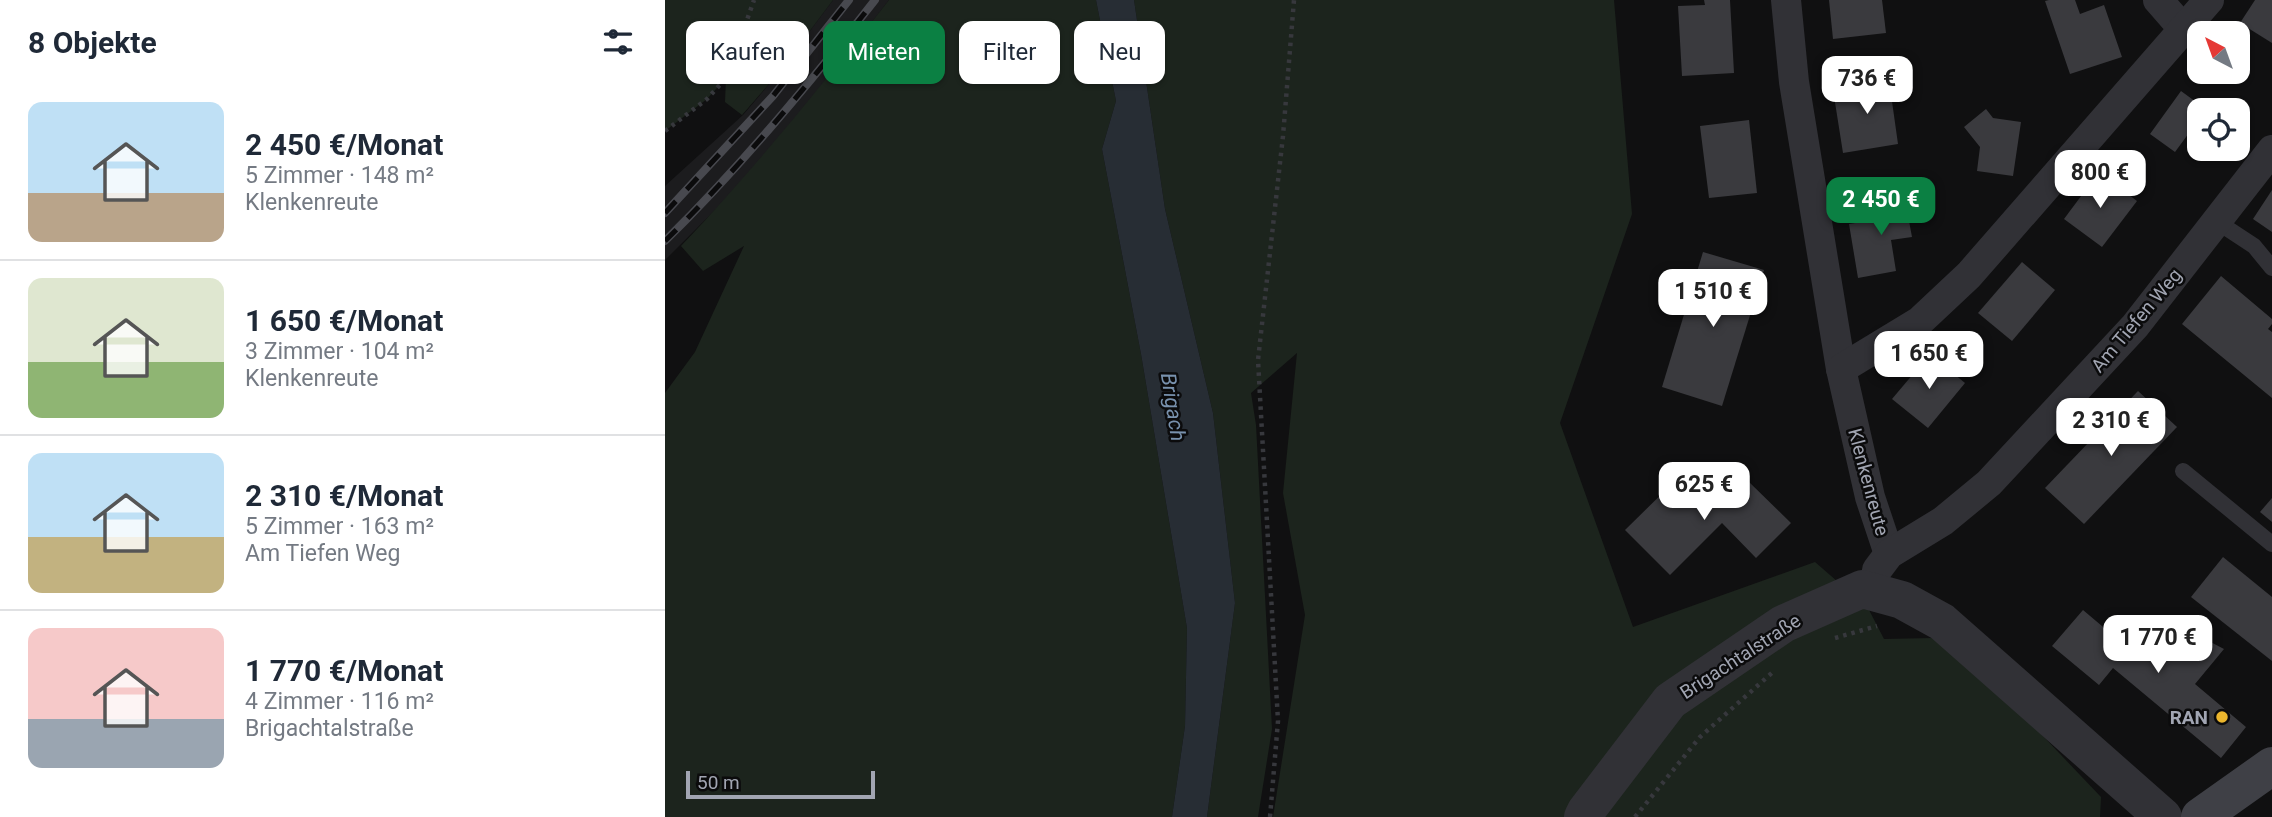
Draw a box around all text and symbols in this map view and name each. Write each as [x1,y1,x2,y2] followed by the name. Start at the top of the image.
[686,21,809,84] chip: Kaufen
[823,21,945,84] chip: Mieten
[959,21,1060,84] chip: Filter
[1074,21,1165,84] chip: Neu
[2187,21,2251,84] north arrow
[2187,21,2250,161] map controls
[599,23,637,61] icon: filters
[28,25,157,60] text: 8 Objekte
[1818,57,1916,116] pin: 736 €
[1838,65,1896,92] text: 736 €
[2187,98,2250,161] button: locate
[245,127,443,162] text: 2 450 €/Monat
[84,130,168,214] icon: home
[2051,150,2149,210] pin: 800 €
[2071,159,2129,186] text: 800 €
[245,162,434,189] text: 5 Zimmer · 148 m²
[1816,177,1946,237] pin: 2 450 €
[1842,186,1920,213] text: 2 450 €
[245,189,378,216] text: Klenkenreute
[2086,264,2186,377] street label: Am Tiefen Weg
[1648,270,1778,329] pin: 1 510 €
[1674,278,1752,305] text: 1 510 €
[245,303,443,338] text: 1 650 €/Monat
[84,306,168,390] icon: home
[1864,332,1994,391] pin: 1 650 €
[245,338,434,365] text: 3 Zimmer · 104 m²
[1890,340,1968,367] text: 1 650 €
[245,365,378,392] text: Klenkenreute
[1156,371,1190,443] water label: Brigach
[2046,398,2176,458] pin: 2 310 €
[2072,407,2150,434] text: 2 310 €
[1843,426,1894,538] street label: Klenkenreute
[1655,462,1753,522] pin: 625 €
[1675,471,1733,498] text: 625 €
[245,478,443,513] text: 2 310 €/Monat
[84,481,168,565] icon: home
[245,513,434,540] text: 5 Zimmer · 163 m²
[245,540,400,567] text: Am Tiefen Weg
[1676,609,1805,704] street label: Brigachtalstraße
[2093,616,2223,675] pin: 1 770 €
[2119,624,2197,651] text: 1 770 €
[245,653,443,688] text: 1 770 €/Monat
[84,656,168,740] icon: home
[245,688,434,715] text: 4 Zimmer · 116 m²
[2170,706,2208,729] place label: RAN
[2214,709,2230,725] marker: RAN
[245,715,414,742] text: Brigachtalstraße
[686,768,875,800] scale bar
[697,771,740,794] text: 50 m

